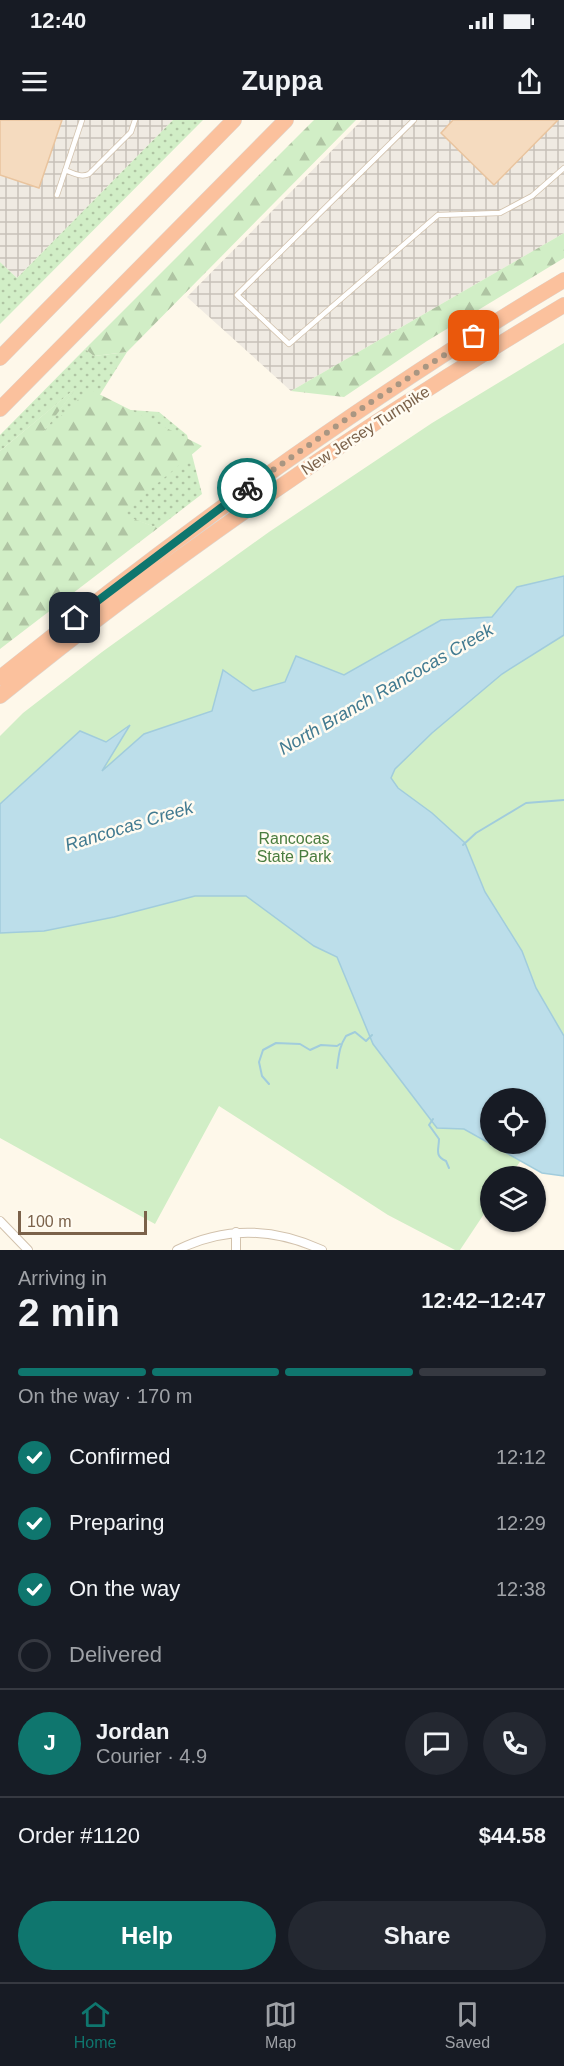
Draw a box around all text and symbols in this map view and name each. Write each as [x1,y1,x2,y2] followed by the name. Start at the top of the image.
[30,8,86,33] text: 12:40
[18,65,51,98] icon: menu
[513,65,546,98] icon: share
[242,66,323,96] text: Zuppa
[448,310,499,361] pin
[457,319,490,352] icon: bag
[298,383,433,478] street label: New Jersey Turnpike
[217,458,277,518] courier
[231,472,264,505] icon: bike
[49,592,100,643] pin
[58,601,91,634] icon: home
[275,619,498,759] water label: North Branch Rancocas Creek
[62,797,196,855] water label: Rancocas Creek
[257,830,332,865] park label: Rancocas State Park
[480,1088,546,1232] map controls
[480,1088,546,1154] button: locate
[480,1166,546,1232] button: layers
[18,1208,147,1236] scale bar
[27,1213,71,1230] text: 100 m
[18,1267,107,1289] text: Arriving in
[421,1288,546,1313] text: 12:42–12:47
[18,1291,120,1334] text: 2 min
[18,1385,193,1407] text: On the way · 170 m
[18,1441,51,1474] icon: check
[69,1444,170,1469] text: Confirmed
[496,1446,546,1468] text: 12:12
[18,1507,51,1540] icon: check
[69,1510,164,1535] text: Preparing
[496,1512,546,1534] text: 12:29
[18,1573,51,1606] icon: check
[69,1576,180,1601] text: On the way
[496,1578,546,1600] text: 12:38
[69,1642,162,1667] text: Delivered
[405,1712,468,1775] button: chat
[483,1712,546,1775] button: phone
[96,1719,169,1744] text: Jordan
[43,1730,56,1755] text: J
[96,1745,207,1767] text: Courier · 4.9
[18,1823,140,1848] text: Order #1120
[479,1823,546,1848] text: $44.58
[18,1901,276,1970] button: Help
[288,1901,546,1970] button: Share
[74,1998,117,2052] tab: Home
[264,1998,297,2052] tab: Map
[445,1998,490,2052] tab: Saved

